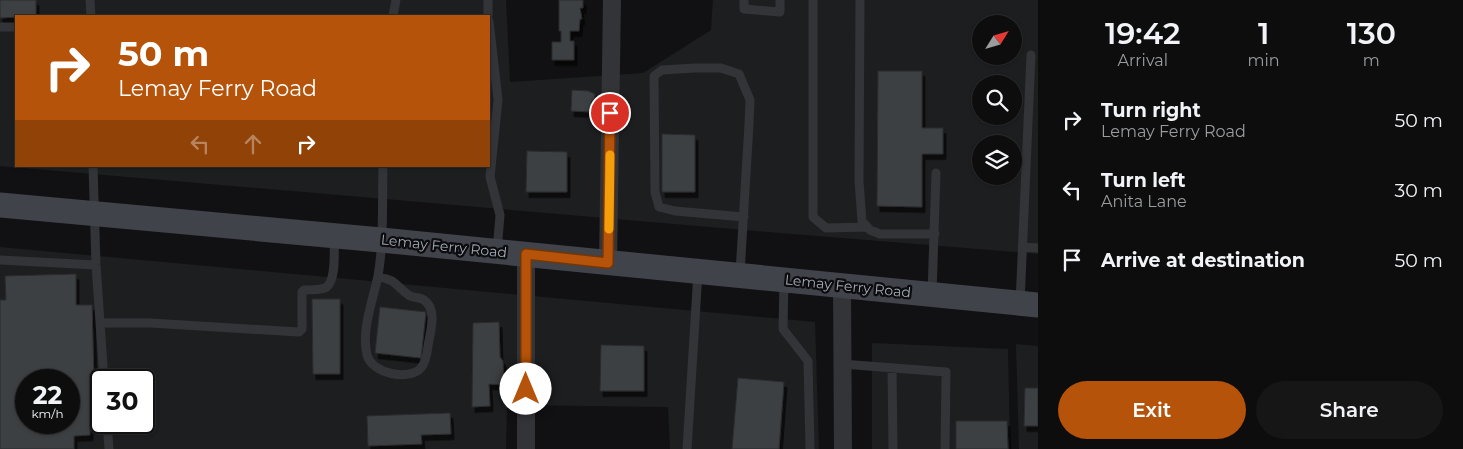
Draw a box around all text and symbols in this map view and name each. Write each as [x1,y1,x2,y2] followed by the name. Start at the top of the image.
[972,15,1022,65] north arrow
[972,15,1022,185] map controls
[1105,15,1180,52] text: 19:42
[1258,15,1269,52] text: 1
[1347,15,1396,52] text: 130
[118,32,209,75] text: 50 m
[35,35,100,100] icon: right
[1118,51,1168,70] text: Arrival
[1248,51,1280,70] text: min
[1363,51,1380,70] text: m
[118,75,317,102] text: Lemay Ferry Road
[972,75,1022,125] button: search
[589,92,631,134] pin
[596,99,624,127] icon: arrive
[1101,99,1201,122] text: Turn right
[1058,106,1086,134] icon: right
[1395,109,1443,132] text: 50 m
[1101,122,1246,141] text: Lemay Ferry Road
[186,130,214,158] icon: left
[239,130,267,158] icon: ahead
[292,130,320,158] icon: right
[972,135,1022,185] button: layers
[1101,169,1186,192] text: Turn left
[1058,176,1086,204] icon: left
[1395,179,1443,202] text: 30 m
[1101,192,1187,211] text: Anita Lane
[380,230,508,262] street label: Lemay Ferry Road
[1058,246,1086,274] icon: arrive
[1101,249,1305,272] text: Arrive at destination
[1395,249,1443,272] text: 50 m
[784,270,912,302] street label: Lemay Ferry Road
[499,362,551,414] position arrow
[90,369,155,434] speed limit sign: 30
[33,380,62,410] text: 22
[1058,381,1246,439] button: Exit
[1256,381,1443,439] button: Share
[31,406,64,421] text: km/h

